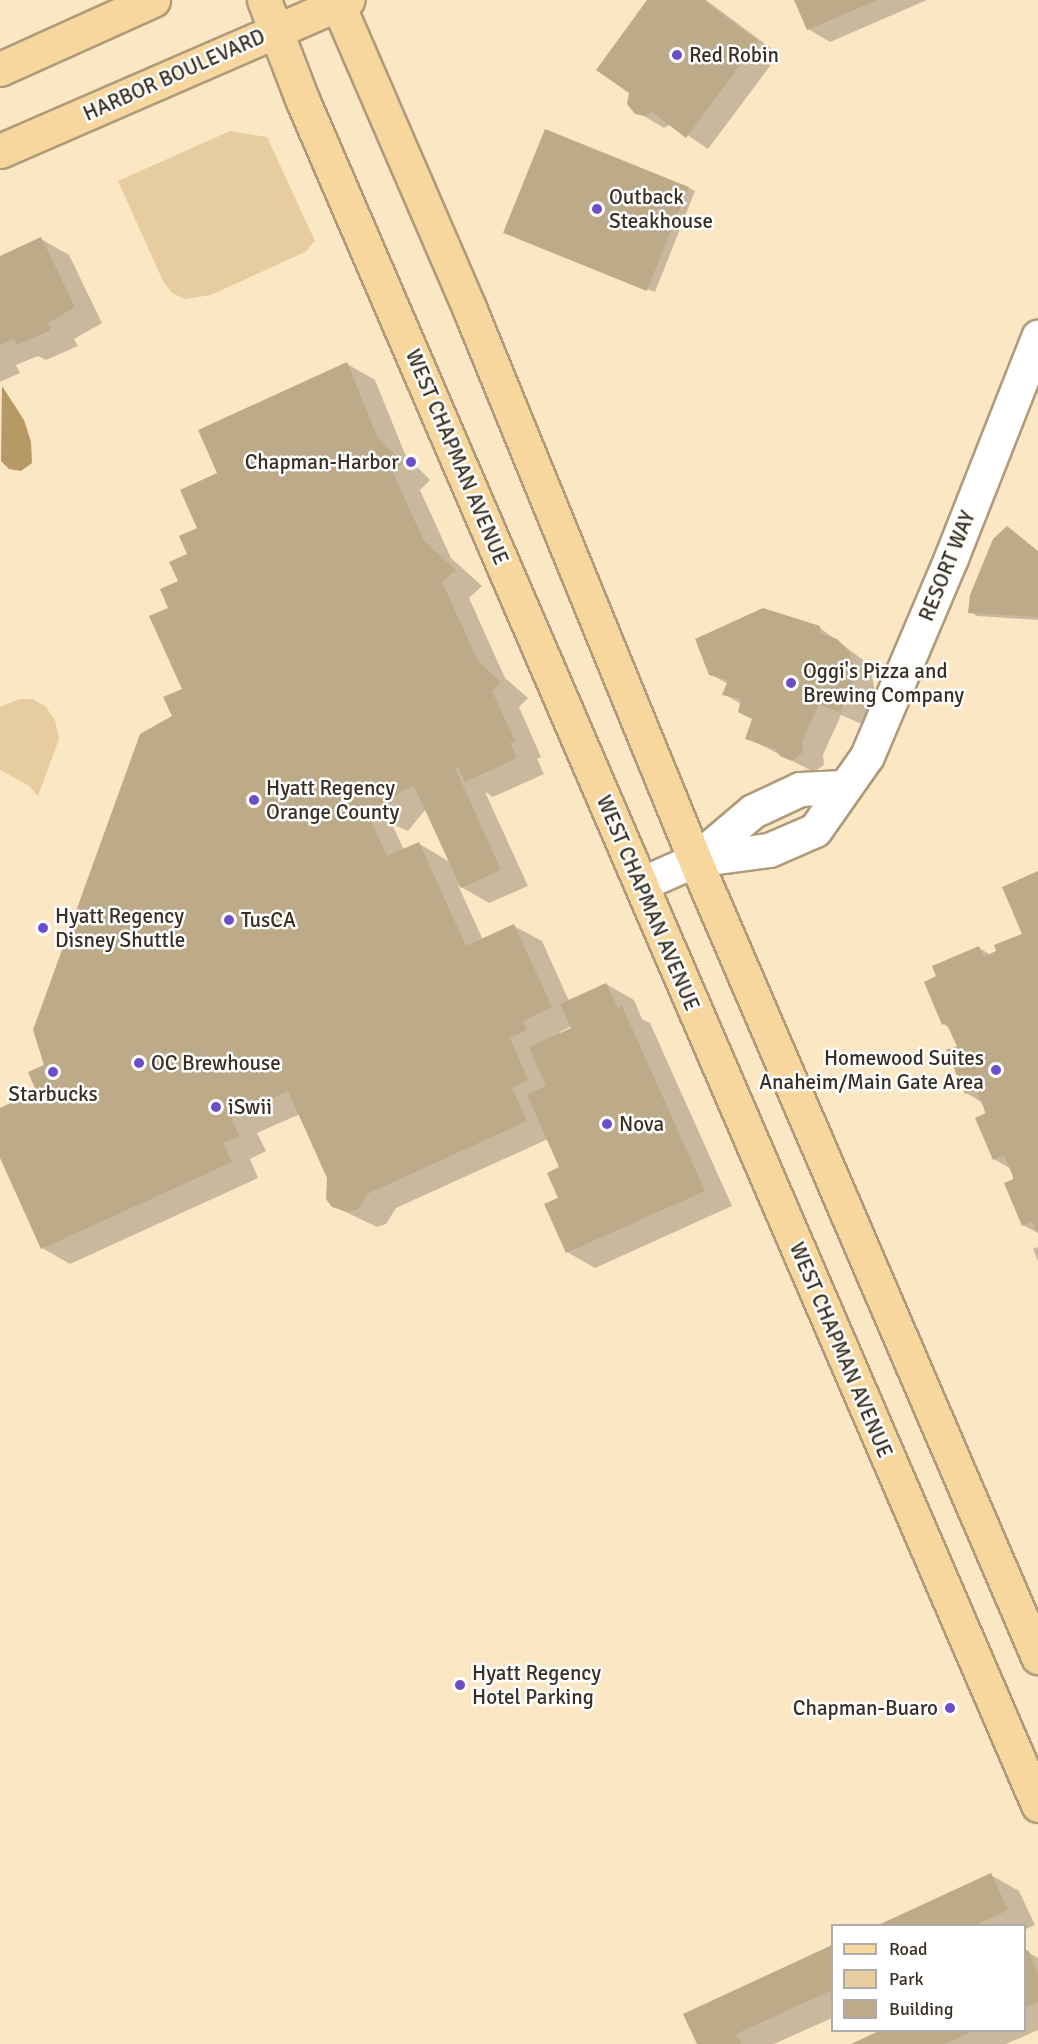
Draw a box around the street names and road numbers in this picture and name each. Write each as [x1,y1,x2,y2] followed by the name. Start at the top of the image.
[79,24,269,126] street label: HARBOR BOULEVARD
[400,345,514,569] street label: WEST CHAPMAN AVENUE
[913,507,981,625] street label: RESORT WAY
[591,791,705,1015] street label: WEST CHAPMAN AVENUE
[784,1238,898,1462] street label: WEST CHAPMAN AVENUE

